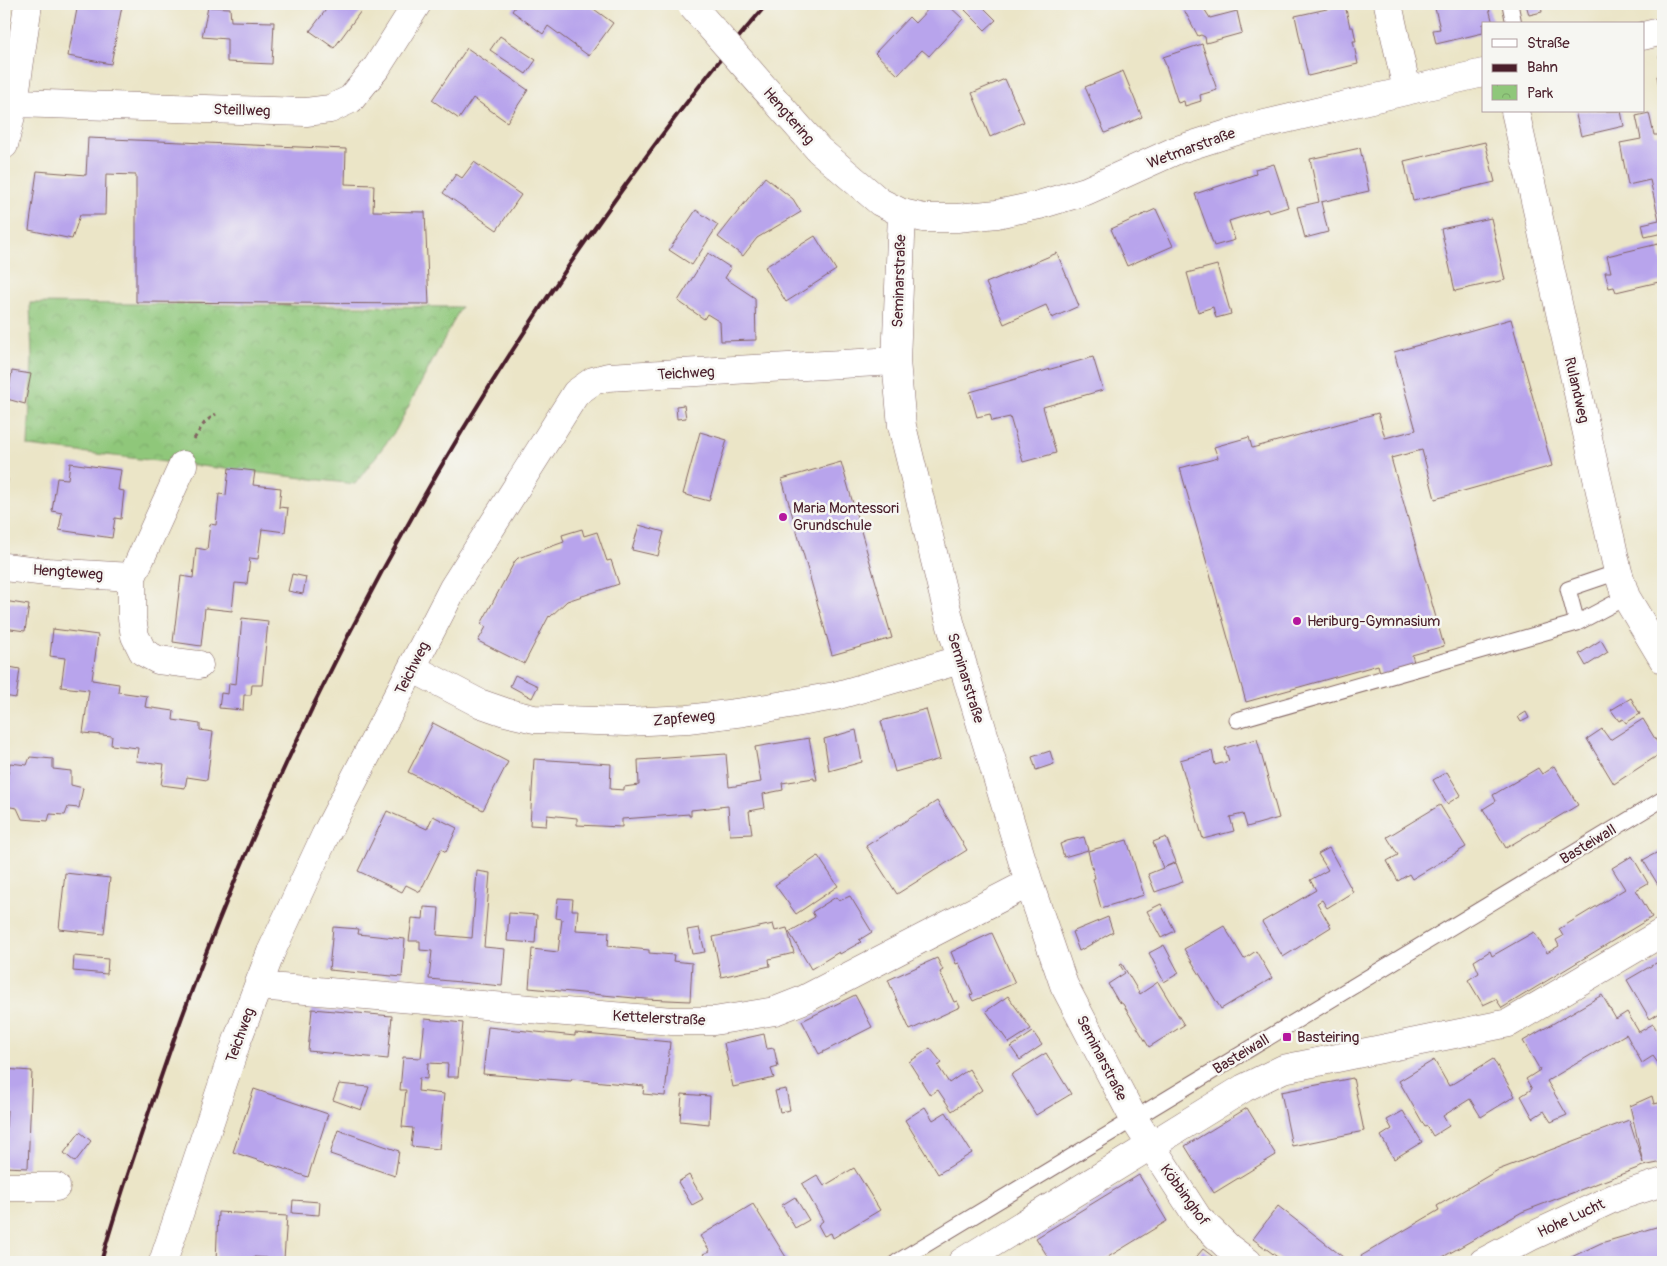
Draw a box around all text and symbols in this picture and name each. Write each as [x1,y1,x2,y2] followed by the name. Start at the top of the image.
[1482,22,1644,112] legend
[1527,34,1570,53] text: Straße
[1527,58,1558,77] text: Bahn
[759,84,819,149] street label: Hengtering
[1527,84,1554,103] text: Park
[213,100,271,121] street label: Steillweg
[1144,124,1238,173] street label: Wetmarstraße
[888,233,911,328] street label: Seminarstraße
[1560,355,1593,425] street label: Rulandweg
[657,363,715,384] street label: Teichweg
[793,499,899,535] place label: Maria Montessori Grundschule
[777,511,789,523] marker: Maria Montessori Grundschule
[32,561,104,584] street label: Hengteweg
[1307,612,1440,631] place label: Heriburg-Gymnasium
[1291,615,1303,627] marker: Heriburg-Gymnasium
[943,631,988,726] street label: Seminarstraße
[391,638,434,698] street label: Teichweg
[652,706,716,731] street label: Zapfeweg
[1557,820,1620,869] street label: Basteiwall
[222,1005,259,1065] street label: Teichweg
[612,1007,706,1030] street label: Kettelerstraße
[1072,1012,1131,1105] street label: Seminarstraße
[1297,1028,1359,1047] place label: Basteiring
[1210,1030,1273,1079] street label: Basteiwall
[1281,1031,1293,1043] marker: Basteiring
[1156,1161,1213,1230] street label: Köbbinghof
[1535,1194,1609,1242] street label: Hohe Lucht

